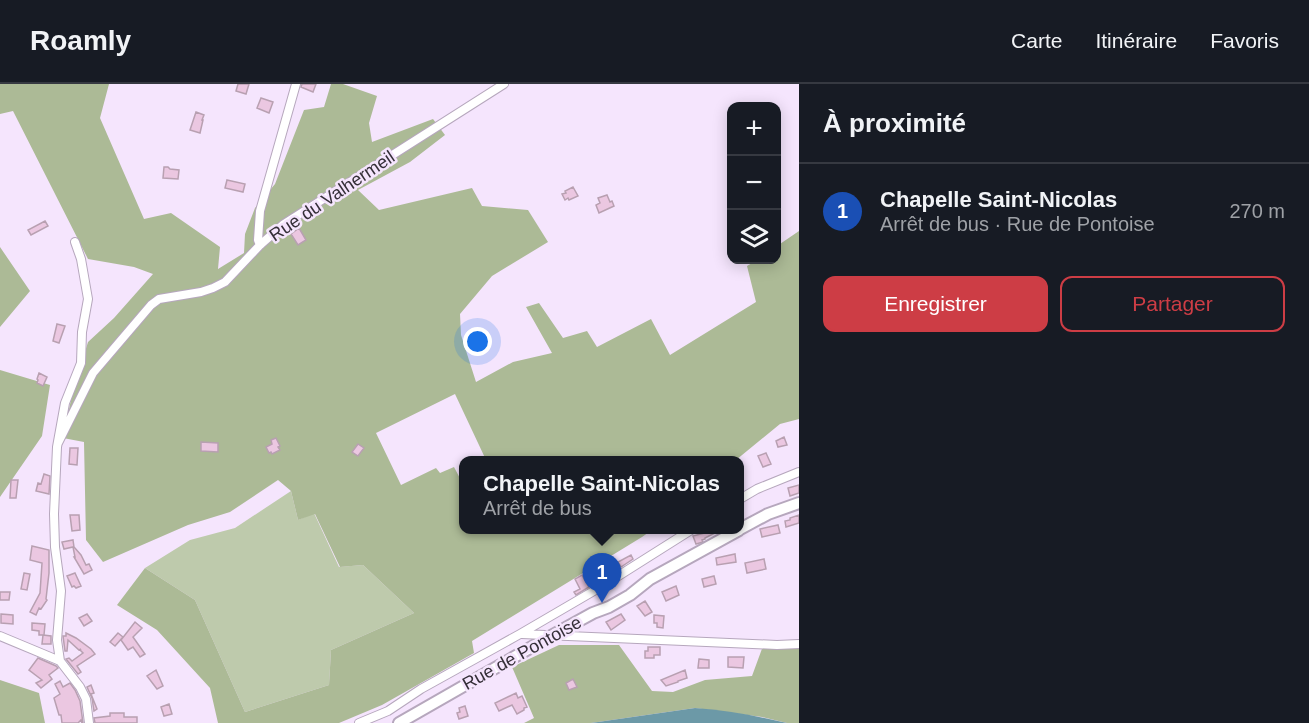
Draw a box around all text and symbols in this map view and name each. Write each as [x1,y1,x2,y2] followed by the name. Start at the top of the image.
[30,25,131,56] text: Roamly
[1011,29,1062,52] text: Carte
[1095,29,1177,52] text: Itinéraire
[1210,29,1279,52] text: Favoris
[727,102,781,264] map controls
[727,102,781,156] button: +
[823,108,966,138] text: À proximité
[266,147,398,245] street label: Rue du Valhermeil
[727,156,781,210] button: −
[880,187,1117,212] text: Chapelle Saint-Nicolas
[837,200,848,222] text: 1
[1229,200,1285,222] text: 270 m
[727,210,781,264] button: layers
[880,213,1155,235] text: Arrêt de bus · Rue de Pontoise
[823,276,1048,332] button: Enregistrer
[1060,276,1285,332] button: Partager
[463,327,492,356] your location
[459,456,744,534] popup
[483,471,720,496] text: Chapelle Saint-Nicolas
[483,497,592,519] text: Arrêt de bus
[582,554,622,603] pin: 1
[459,612,585,694] street label: Rue de Pontoise

